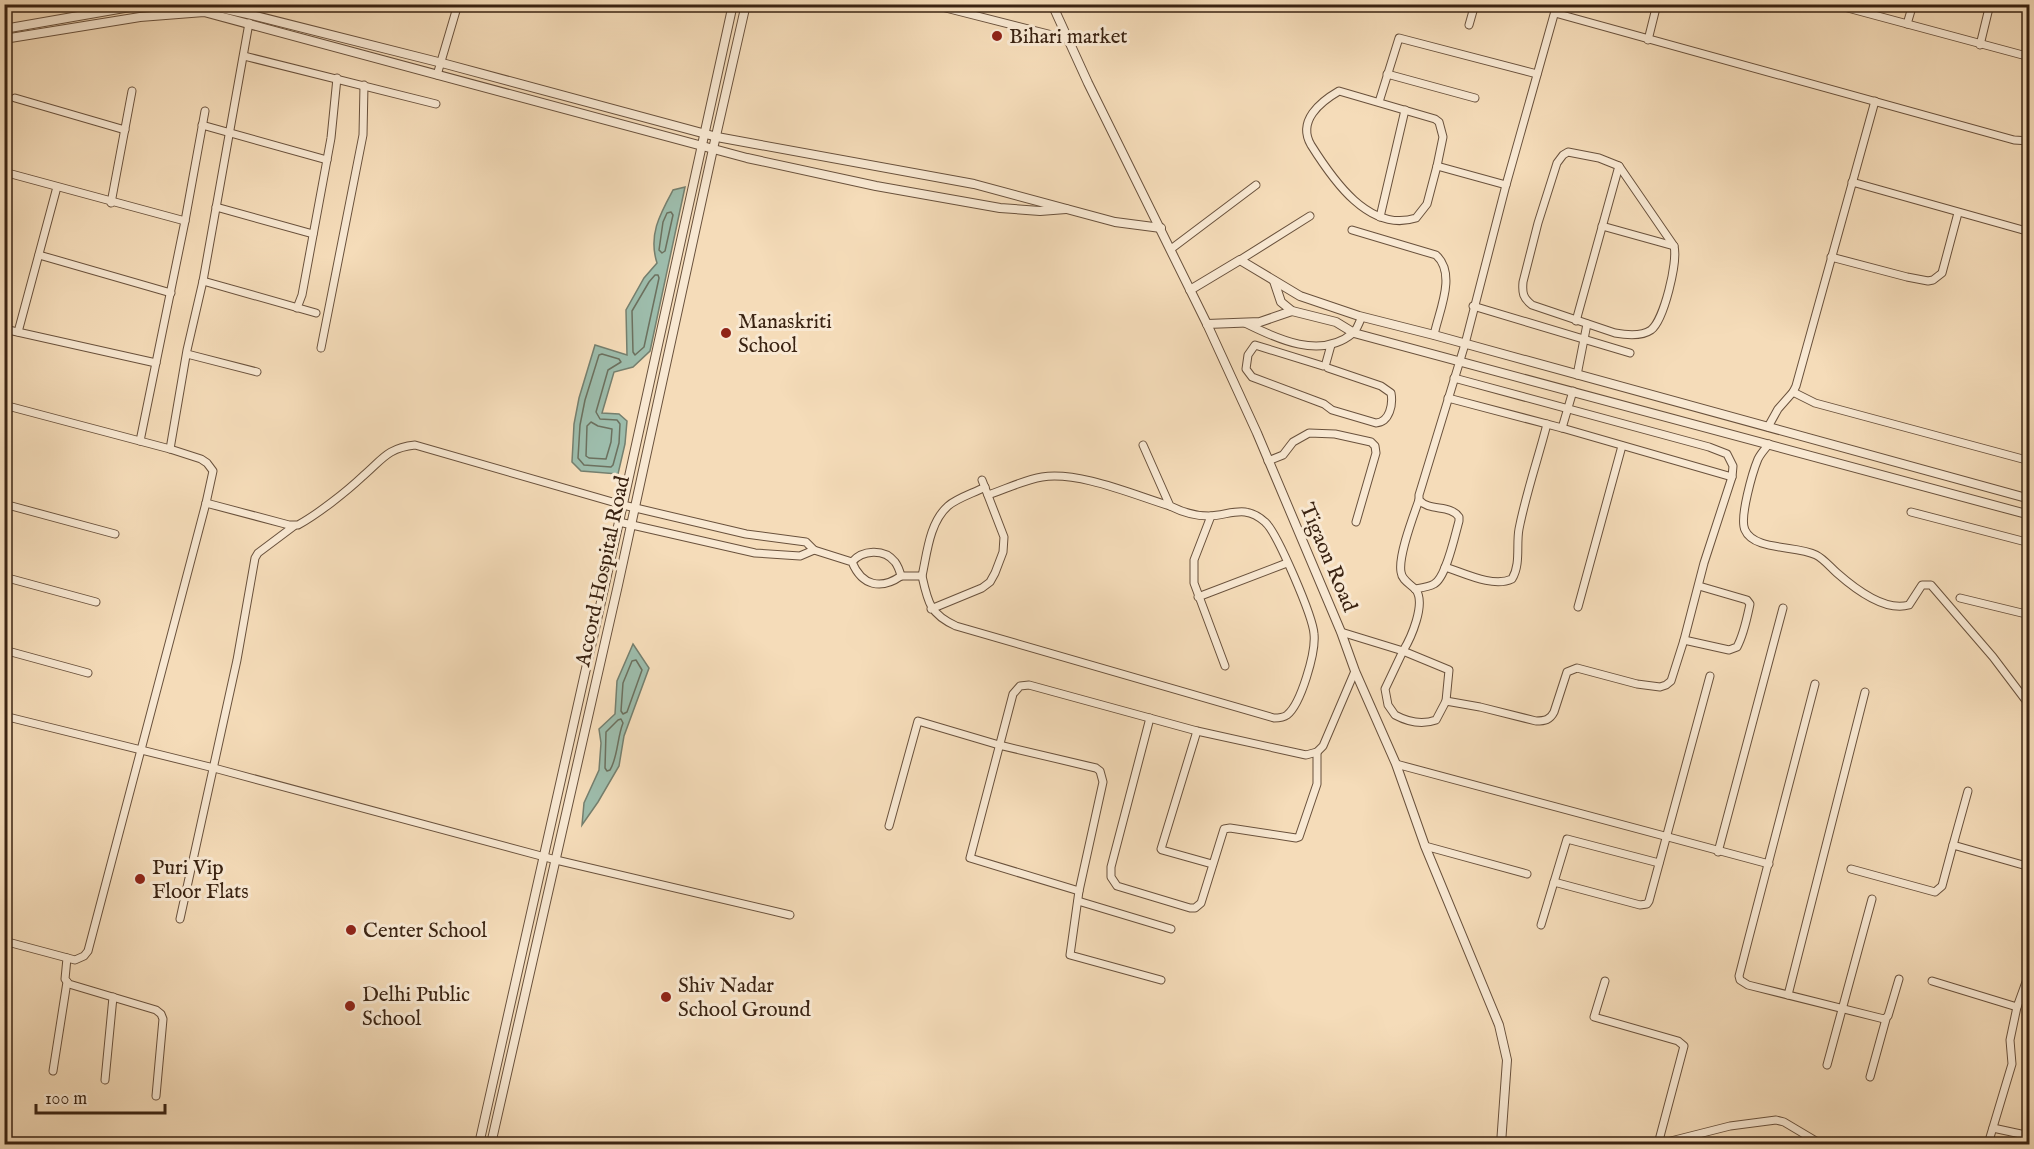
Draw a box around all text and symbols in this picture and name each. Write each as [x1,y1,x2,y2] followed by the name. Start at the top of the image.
[1009,24,1128,51] place label: Bihari market
[990,29,1004,43] marker: Bihari market
[738,309,832,360] place label: Manaskriti School
[719,326,733,340] marker: Manaskriti School
[570,473,637,670] street label: Accord Hospital Road
[1293,499,1363,617] street label: Tigaon Road
[152,855,249,906] place label: Puri Vip Floor Flats
[133,872,147,886] marker: Puri Vip Floor Flats
[363,918,487,945] place label: Center School
[344,923,358,937] marker: Center School
[678,973,811,1024] place label: Shiv Nadar School Ground
[362,982,470,1033] place label: Delhi Public School
[659,990,673,1004] marker: Shiv Nadar School Ground
[343,999,357,1013] marker: Delhi Public School
[36,1077,165,1115] scale bar
[45,1088,87,1111] text: 100 m

